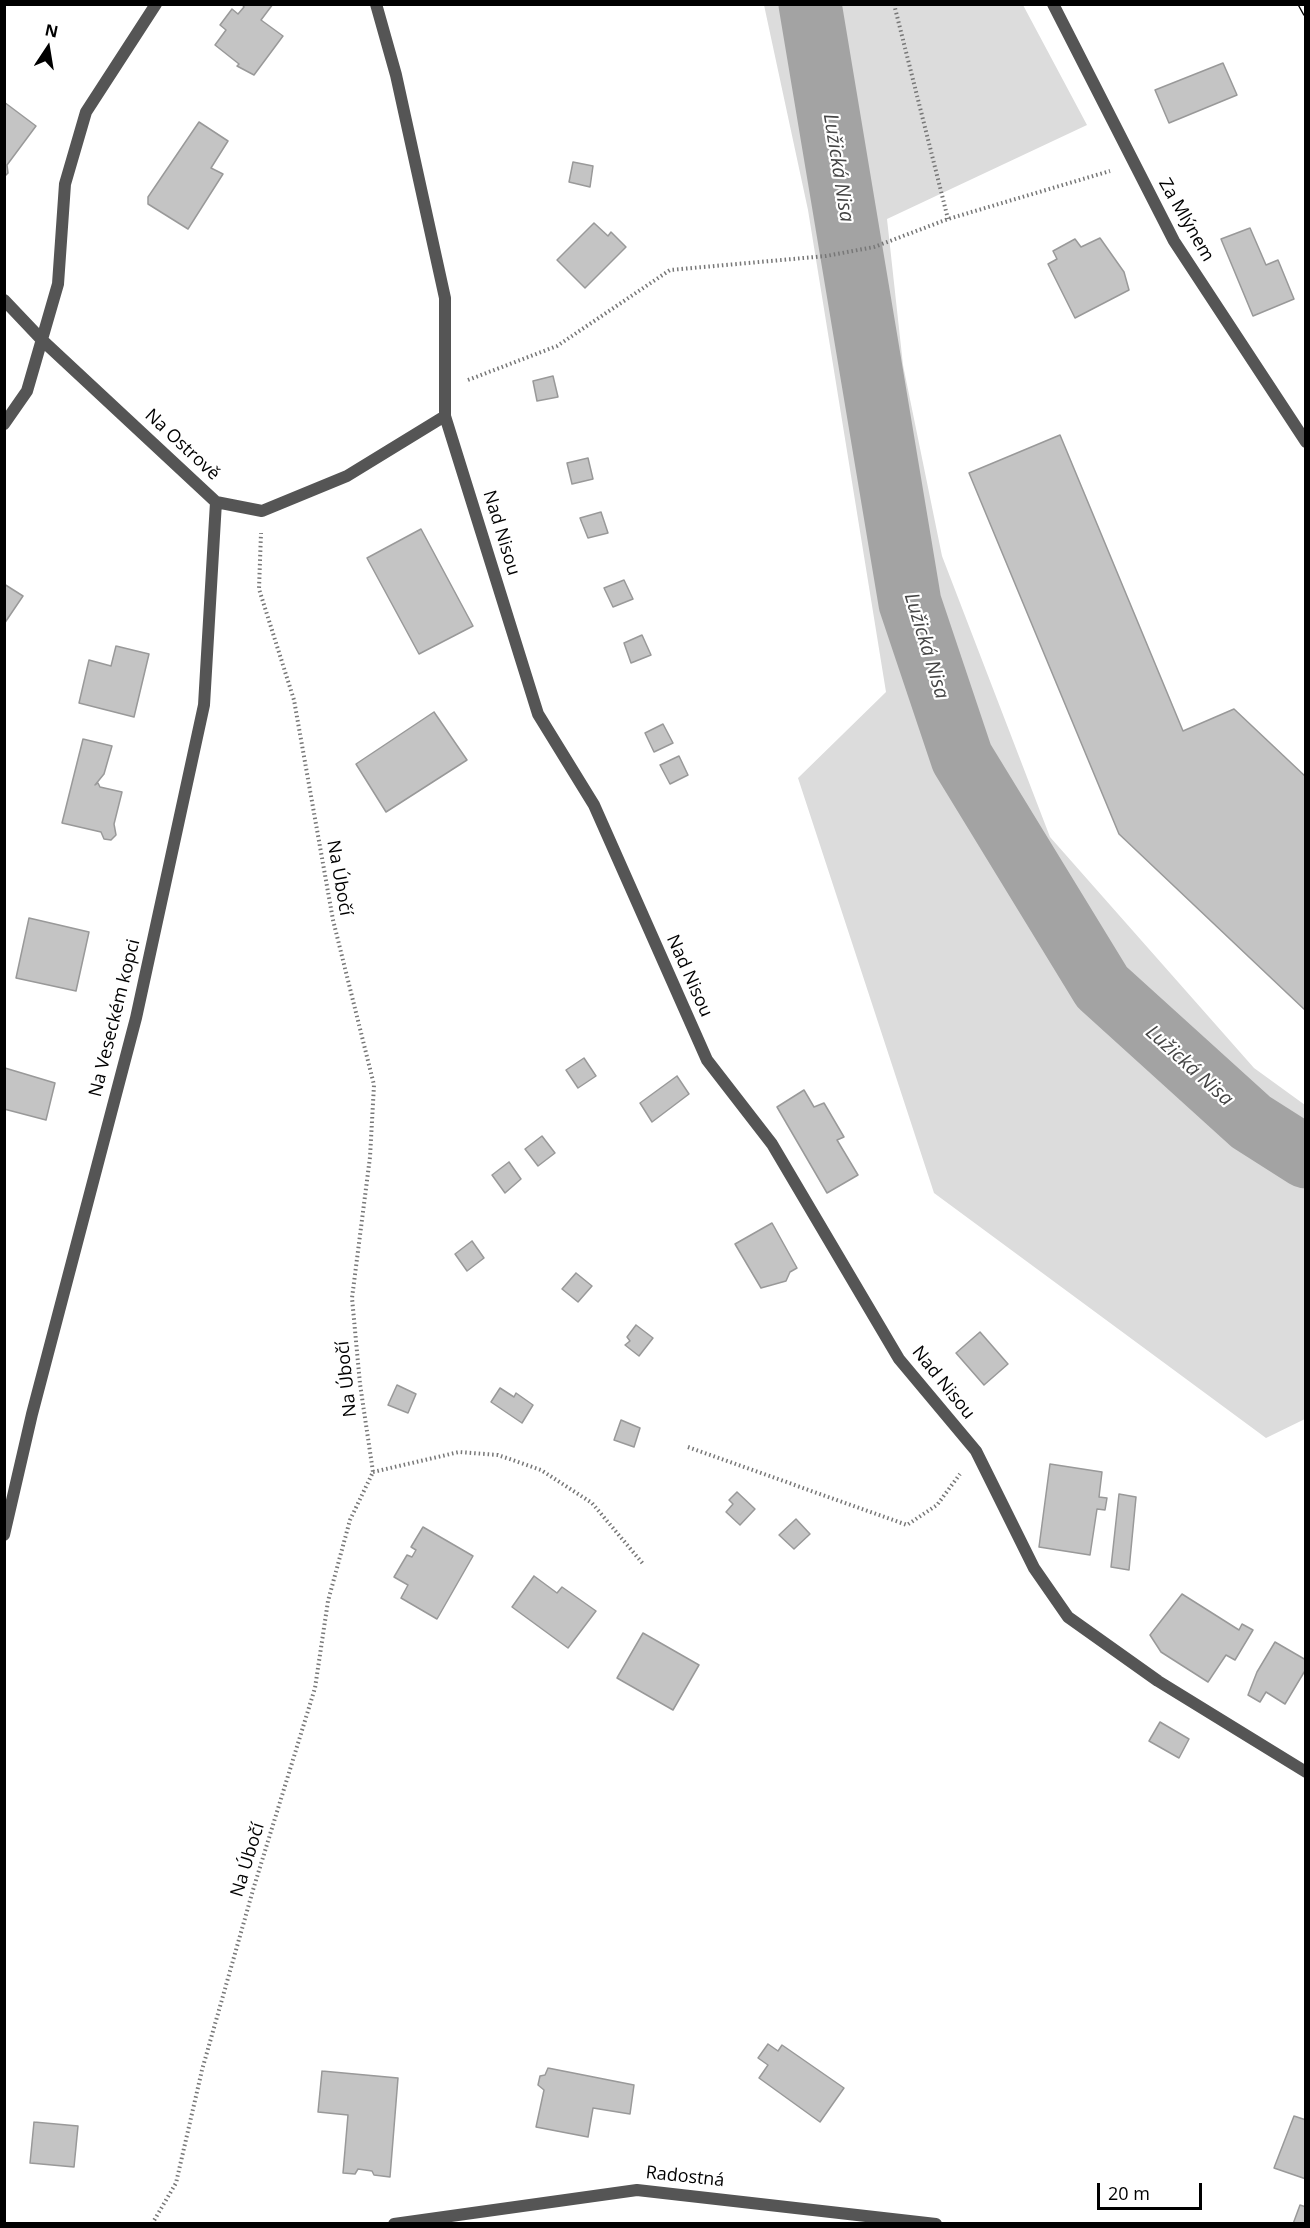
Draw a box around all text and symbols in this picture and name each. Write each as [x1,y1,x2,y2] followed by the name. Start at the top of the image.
[18,18,78,78] north arrow
[43,18,60,43] text: N
[818,112,858,224] water label: Lužická Nisa
[1154,175,1218,265] street label: Za Mlýnem
[140,405,224,485] street label: Na Ostrově
[478,488,524,578] street label: Nad Nisou
[899,590,953,702] water label: Lužická Nisa
[322,839,356,917] street label: Na Úbočí
[661,932,717,1020] street label: Nad Nisou
[85,937,145,1099] street label: Na Veseckém kopci
[1140,1020,1238,1112] water label: Lužická Nisa
[332,1340,362,1418] street label: Na Úbočí
[907,1342,979,1424] street label: Nad Nisou
[227,1820,269,1900] street label: Na Úbočí
[645,2162,725,2192] street label: Radostná
[1100,2171,1205,2209] scale bar
[1108,2181,1150,2205] text: 20 m

